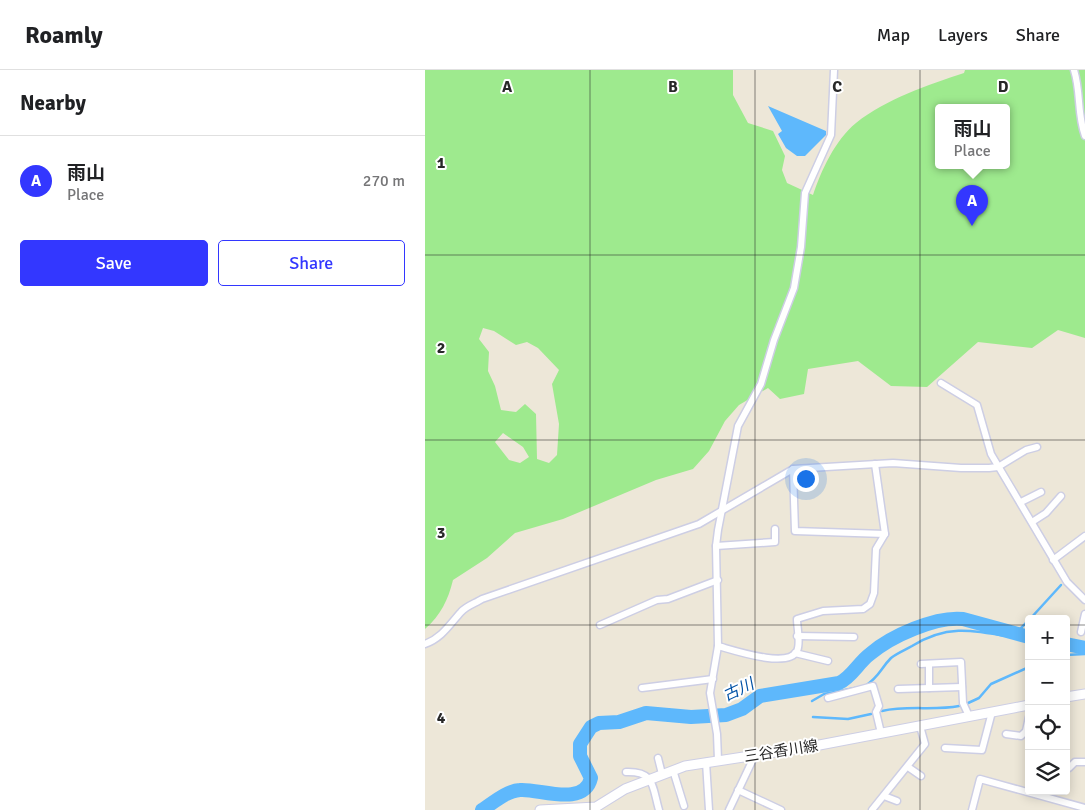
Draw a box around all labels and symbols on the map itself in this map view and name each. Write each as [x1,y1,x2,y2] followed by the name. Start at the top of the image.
[502,77,513,97] text: A
[668,77,678,97] text: B
[832,77,842,97] text: C
[998,77,1009,97] text: D
[437,153,446,173] text: 1
[956,185,988,226] pin: A
[437,338,445,358] text: 2
[793,466,819,492] your location
[437,523,445,543] text: 3
[720,673,759,706] water label: 古川
[437,708,446,728] text: 4
[743,736,819,766] street label: 三谷香川線

